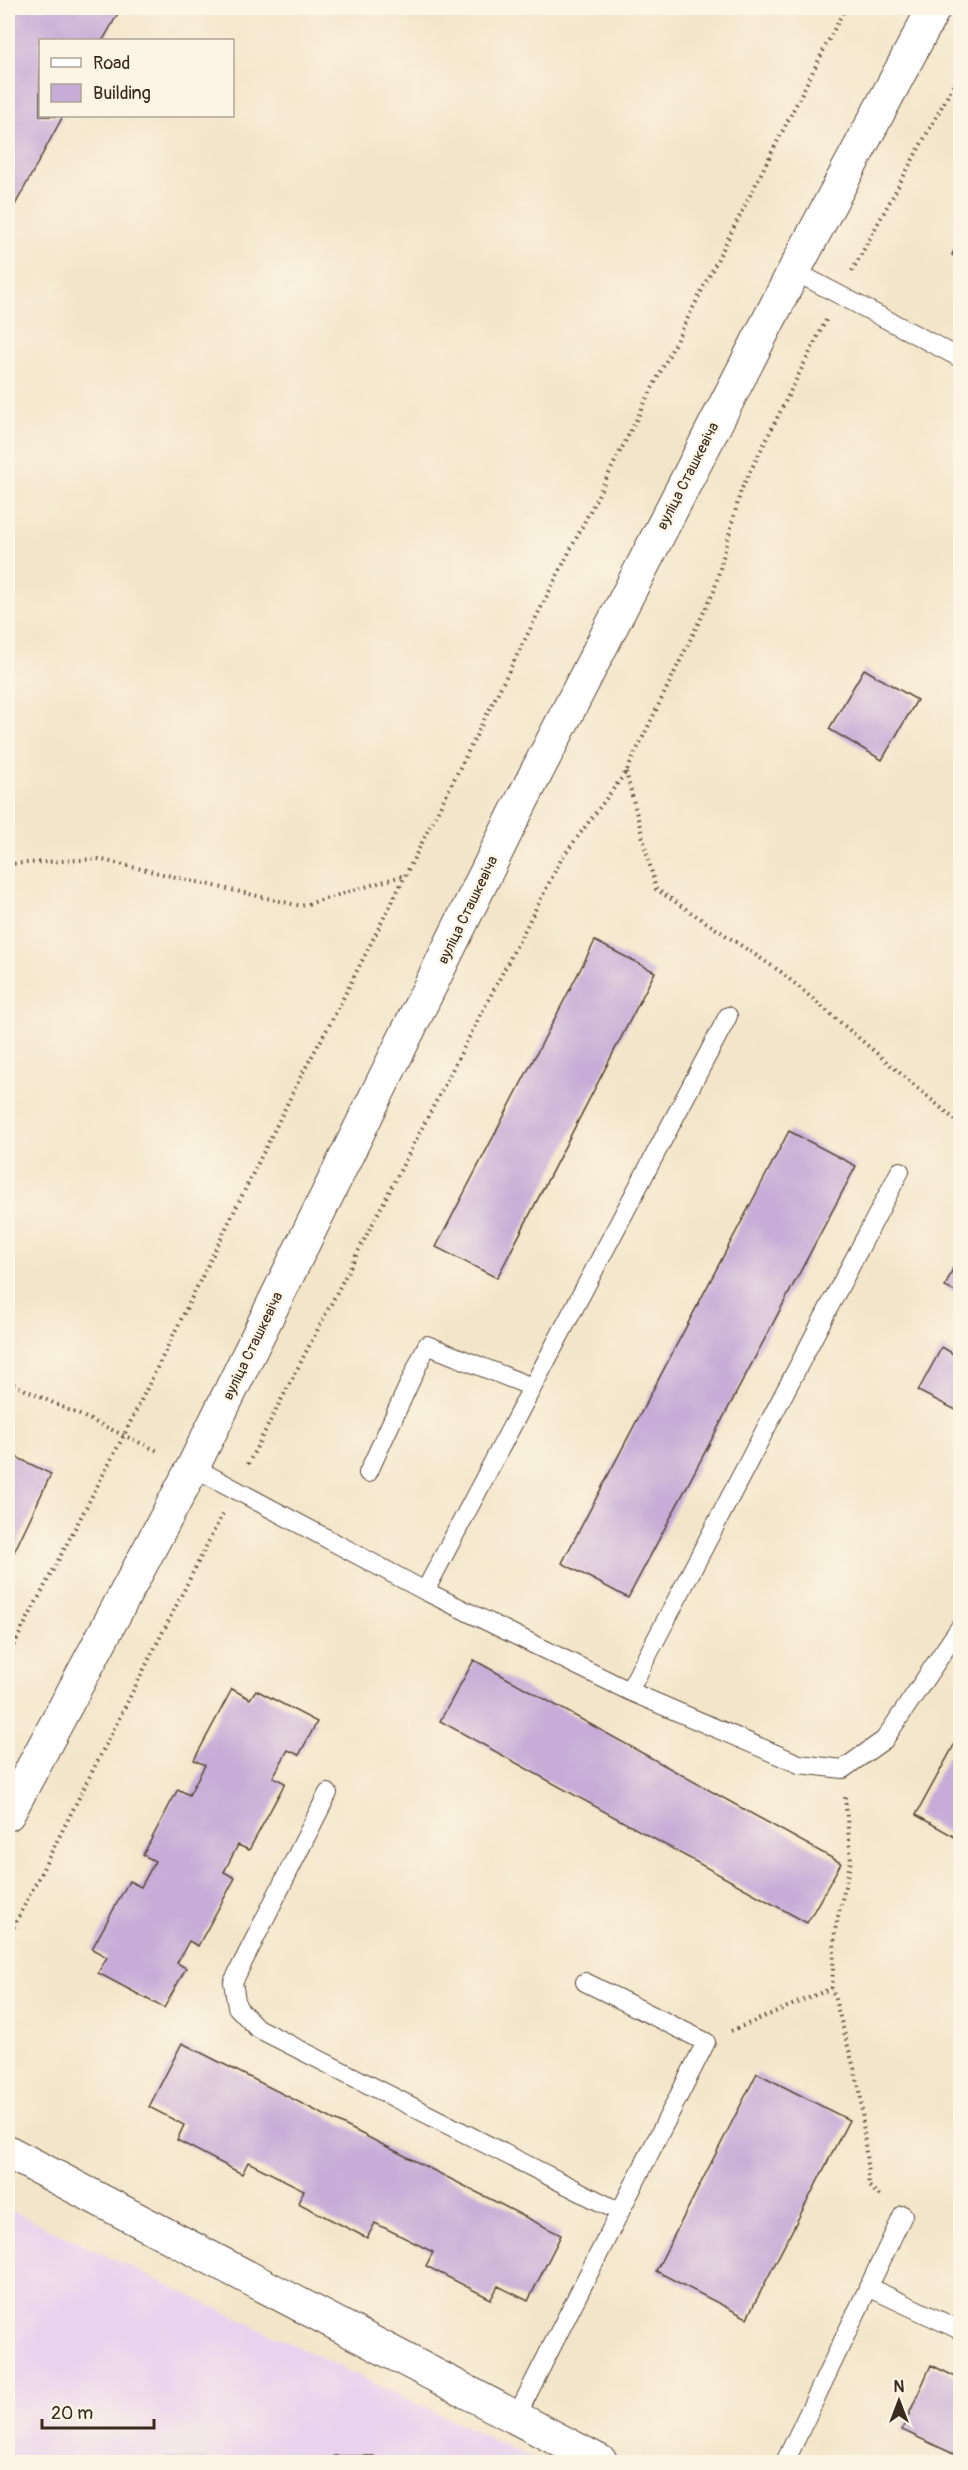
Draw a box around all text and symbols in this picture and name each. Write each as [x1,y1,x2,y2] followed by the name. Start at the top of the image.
[39,39,234,117] legend
[93,52,130,75] text: Road
[93,82,151,105] text: Building
[653,419,723,533] street label: вуліца Сташкевіча
[434,853,502,967] street label: вуліца Сташкевіча
[219,1289,287,1403] street label: вуліца Сташкевіча
[869,2371,929,2431] north arrow
[894,2377,905,2397] text: N
[42,2392,154,2430] scale bar
[51,2402,93,2425] text: 20 m

